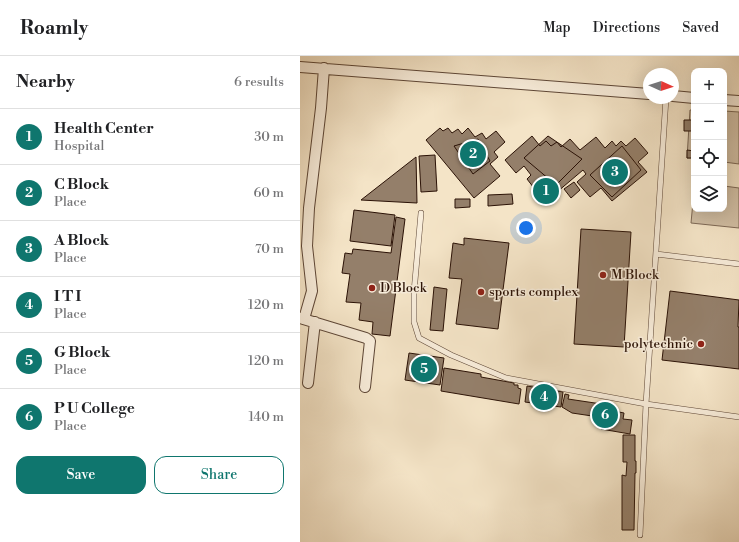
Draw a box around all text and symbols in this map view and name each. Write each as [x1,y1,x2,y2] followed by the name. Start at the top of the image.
[20,16,88,40] text: Roamly
[543,19,571,37] text: Map
[593,19,660,37] text: Directions
[682,19,719,37] text: Saved
[643,68,679,104] north arrow
[691,68,727,212] map controls
[691,68,727,104] button: +
[16,71,75,93] text: Nearby
[234,74,284,90] text: 6 results
[691,104,727,140] button: −
[54,119,154,138] text: Health Center
[26,129,32,145] text: 1
[254,129,284,145] text: 30 m
[54,138,104,154] text: Hospital
[460,139,486,169] pin: 2
[691,140,727,176] button: locate
[602,157,628,187] pin: 3
[54,175,109,194] text: C Block
[533,176,559,206] pin: 1
[691,176,727,212] button: layers
[25,185,33,201] text: 2
[253,185,284,201] text: 60 m
[54,194,86,210] text: Place
[516,218,536,238] your location
[54,231,109,250] text: A Block
[25,241,33,257] text: 3
[255,241,284,257] text: 70 m
[54,250,86,266] text: Place
[611,267,660,283] place label: M Block
[598,270,608,280] marker: M Block
[380,280,428,296] place label: D Block
[367,283,377,293] marker: D Block
[489,284,579,300] place label: sports complex
[54,287,81,306] text: I T I
[476,287,486,297] marker: sports complex
[25,297,33,313] text: 4
[248,297,284,313] text: 120 m
[54,306,86,322] text: Place
[624,336,693,352] place label: polytechnic
[696,339,706,349] marker: polytechnic
[54,343,110,362] text: G Block
[25,353,33,369] text: 5
[248,353,284,369] text: 120 m
[411,354,437,384] pin: 5
[54,362,86,378] text: Place
[531,382,557,412] pin: 4
[54,399,135,418] text: P U College
[592,400,618,430] pin: 6
[25,409,33,425] text: 6
[248,409,284,425] text: 140 m
[54,418,86,434] text: Place
[16,456,146,494] button: Save
[154,456,284,494] button: Share

